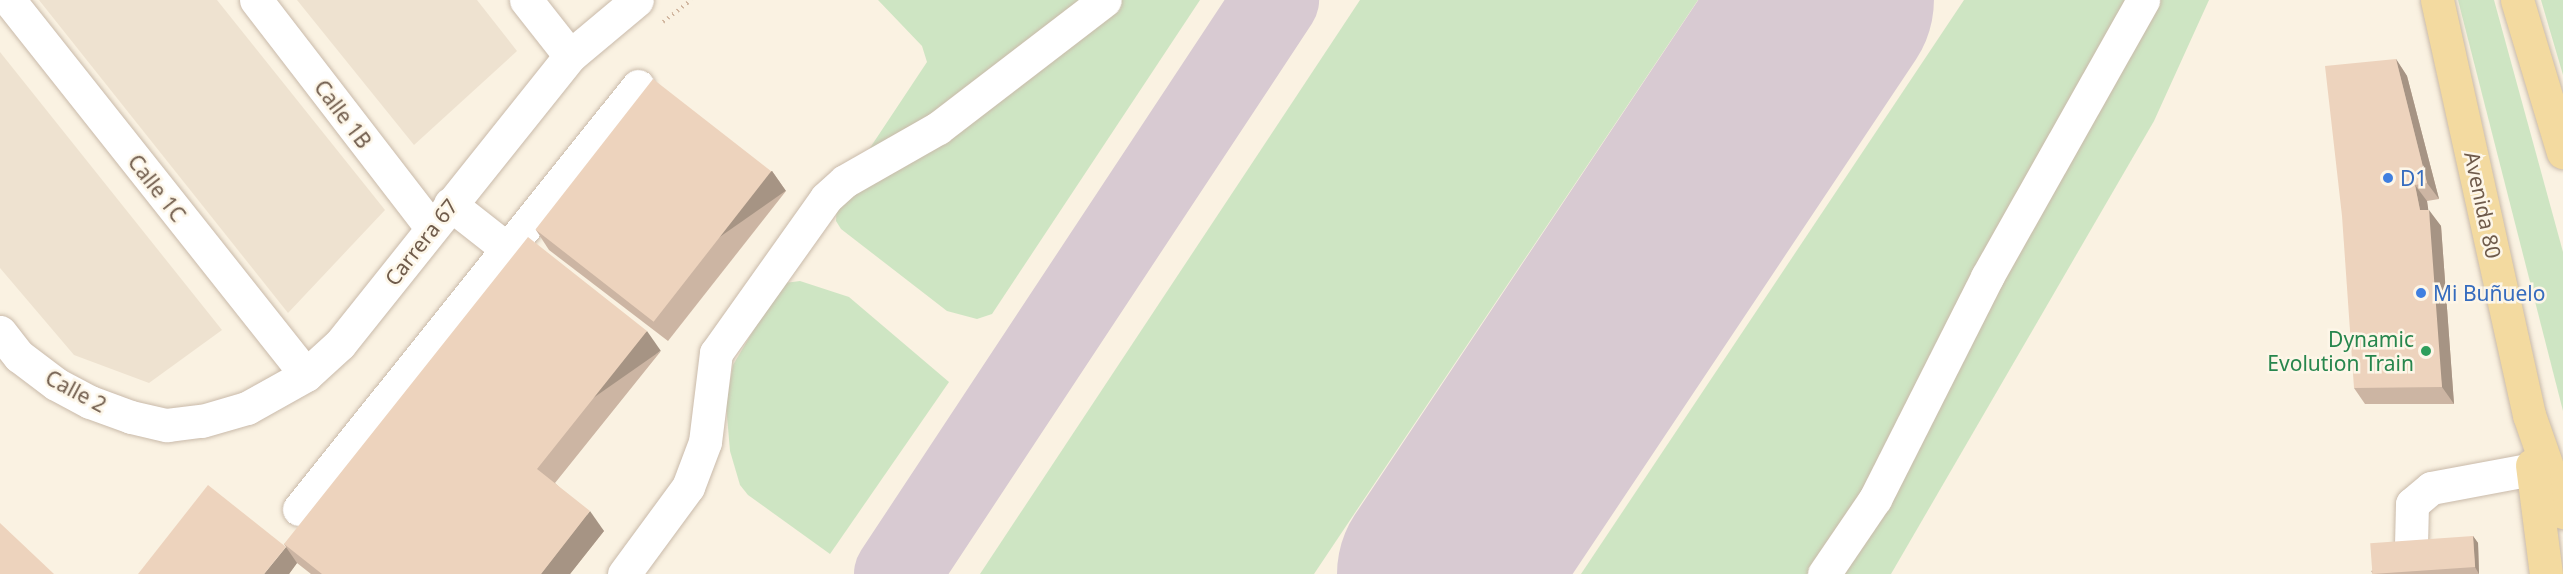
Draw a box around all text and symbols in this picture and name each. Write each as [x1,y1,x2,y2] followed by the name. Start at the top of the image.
[309,75,377,153] street label: Calle 1B
[123,149,191,227] street label: Calle 1C
[2459,149,2507,261] street label: Avenida 80
[2400,165,2427,191] place label: D1
[2381,171,2395,185] marker: D1
[379,194,463,290] street label: Carrera 67
[2433,280,2545,306] place label: Mi Buñuelo
[2414,286,2428,300] marker: Mi Buñuelo
[2267,326,2414,376] place label: Dynamic Evolution Train
[2419,344,2433,358] marker: Dynamic Evolution Train
[41,365,111,417] street label: Calle 2

